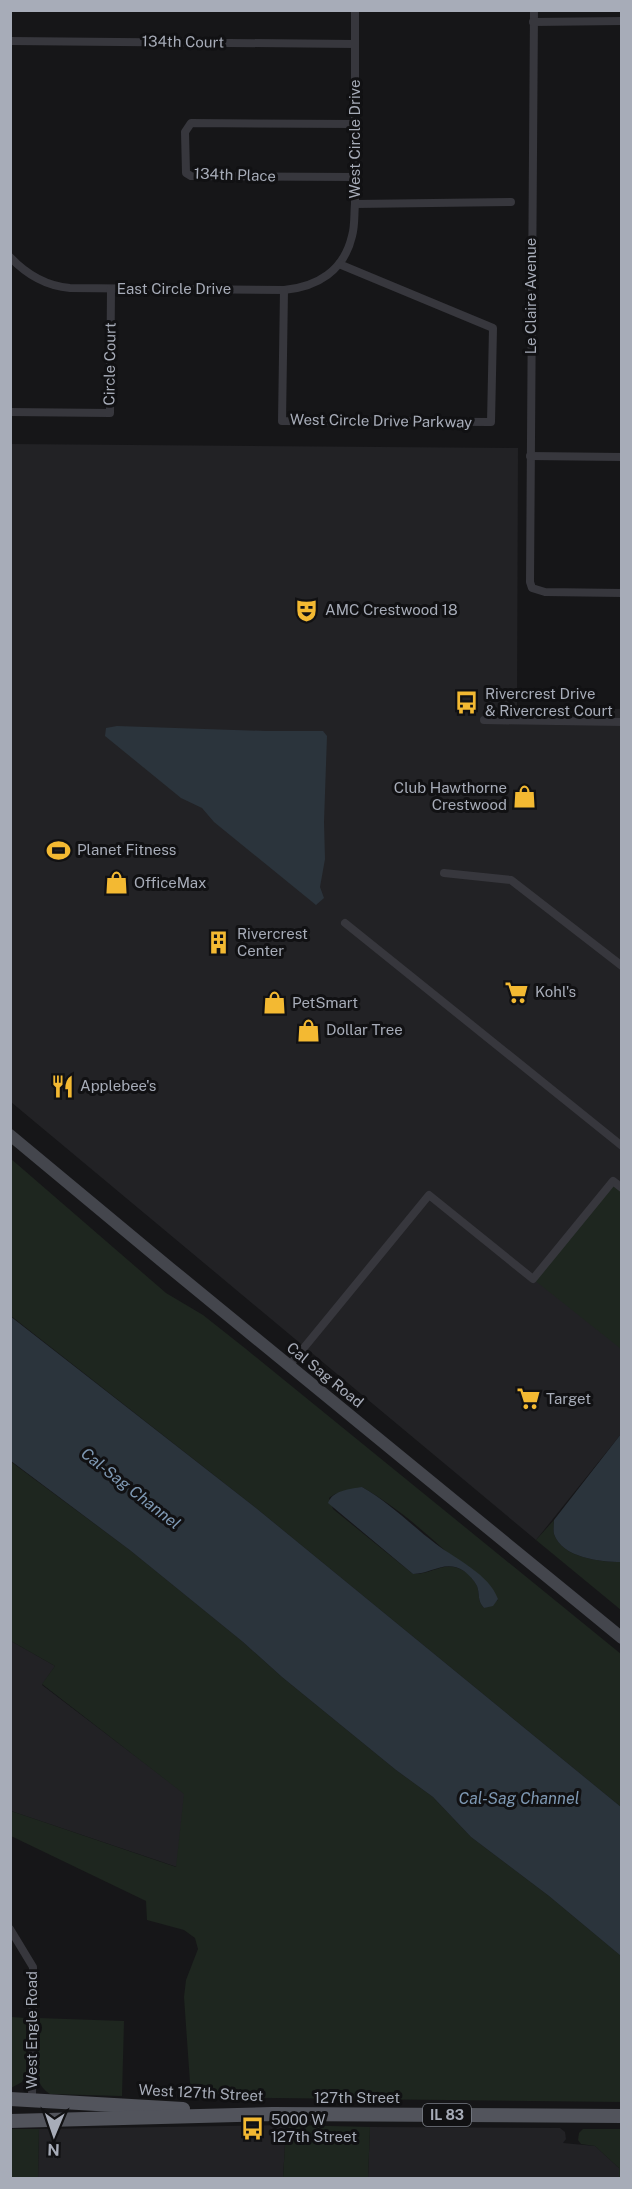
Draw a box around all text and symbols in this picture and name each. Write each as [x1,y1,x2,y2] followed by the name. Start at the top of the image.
[142,32,224,51] street label: 134th Court
[346,79,363,199] street label: West Circle Drive
[194,165,276,184] street label: 134th Place
[522,238,539,354] street label: Le Claire Avenue
[117,280,231,297] street label: East Circle Drive
[100,322,119,406] street label: Circle Court
[290,410,472,431] street label: West Circle Drive Parkway
[294,597,320,623] theatre icon: AMC Crestwood 18
[325,601,458,618] place label: AMC Crestwood 18
[485,685,613,719] place label: Rivercrest Drive & Rivercrest Court
[454,690,480,716] bus stop icon: Rivercrest Drive & Rivercrest Court
[394,779,507,813] place label: Club Hawthorne Crestwood
[512,784,538,810] shop icon: Club Hawthorne Crestwood
[46,837,72,863] sports icon: Planet Fitness
[77,841,176,858] place label: Planet Fitness
[103,870,129,896] shop icon: OfficeMax
[134,874,206,891] place label: OfficeMax
[237,925,308,959] place label: Rivercrest Center
[206,930,232,956] building icon: Rivercrest Center
[504,979,530,1005] supermarket icon: Kohl's
[535,983,576,1000] place label: Kohl's
[261,990,287,1016] shop icon: PetSmart
[292,994,358,1011] place label: PetSmart
[295,1017,321,1043] shop icon: Dollar Tree
[326,1021,403,1038] place label: Dollar Tree
[49,1073,75,1099] restaurant icon: Applebee's
[80,1077,156,1094] place label: Applebee's
[284,1339,367,1411] street label: Cal Sag Road
[515,1386,541,1412] supermarket icon: Target
[546,1390,591,1407] place label: Target
[77,1444,184,1533] water label: Cal-Sag Channel
[459,1789,579,1808] water label: Cal-Sag Channel
[23,1971,40,2089] street label: West Engle Road
[138,2081,264,2104] street label: West 127th Street
[314,2089,400,2106] street label: 127th Street
[423,2104,471,2126] road number: IL 83
[24,2105,84,2165] north arrow
[271,2111,357,2145] place label: 5000 W 127th Street
[240,2116,266,2142] bus stop icon: 5000 W 127th Street
[47,2140,60,2159] text: N

